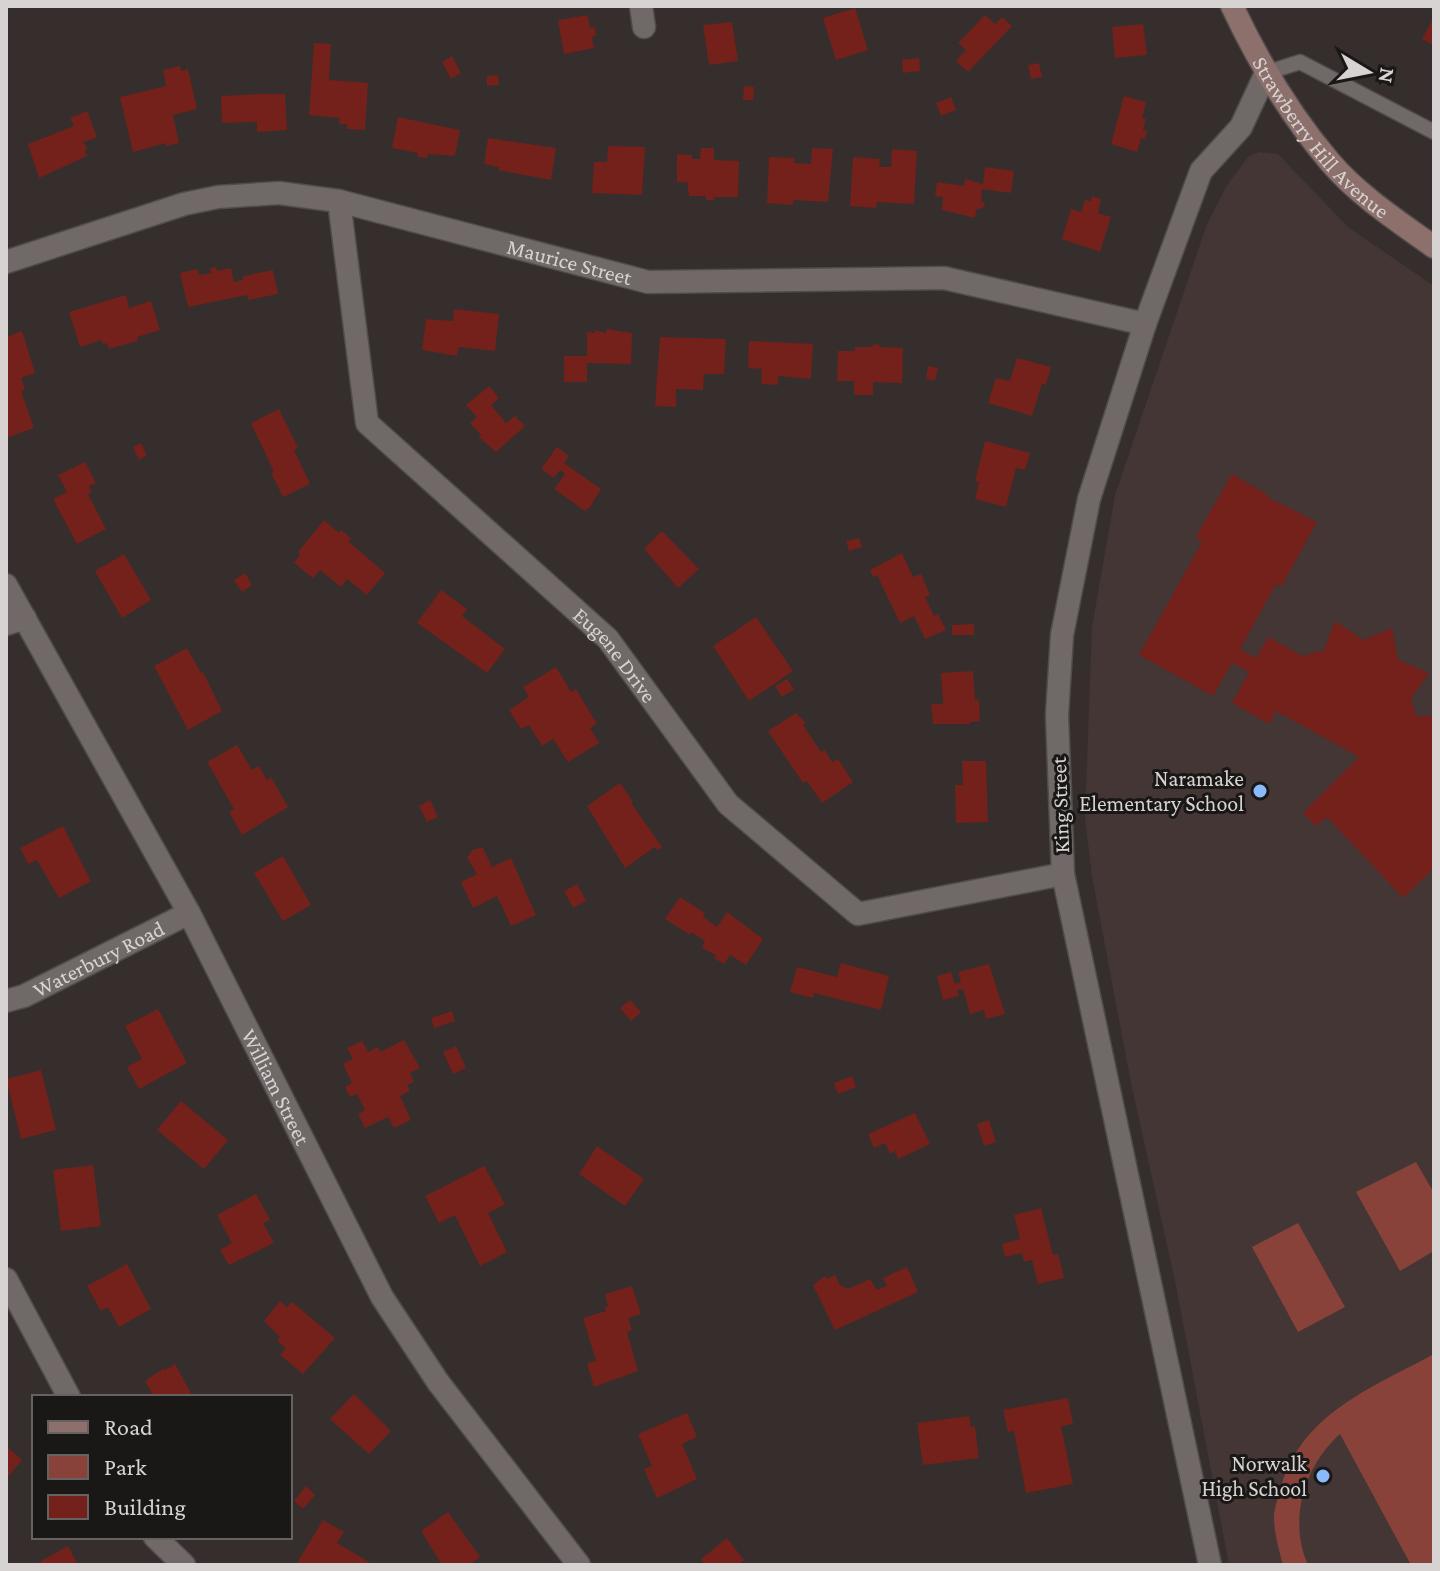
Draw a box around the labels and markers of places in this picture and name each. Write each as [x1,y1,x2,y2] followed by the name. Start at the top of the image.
[1079,766,1244,816] place label: Naramake Elementary School
[1251,782,1269,800] marker: Naramake Elementary School
[1201,1451,1307,1501] place label: Norwalk High School
[1314,1467,1332,1485] marker: Norwalk High School

